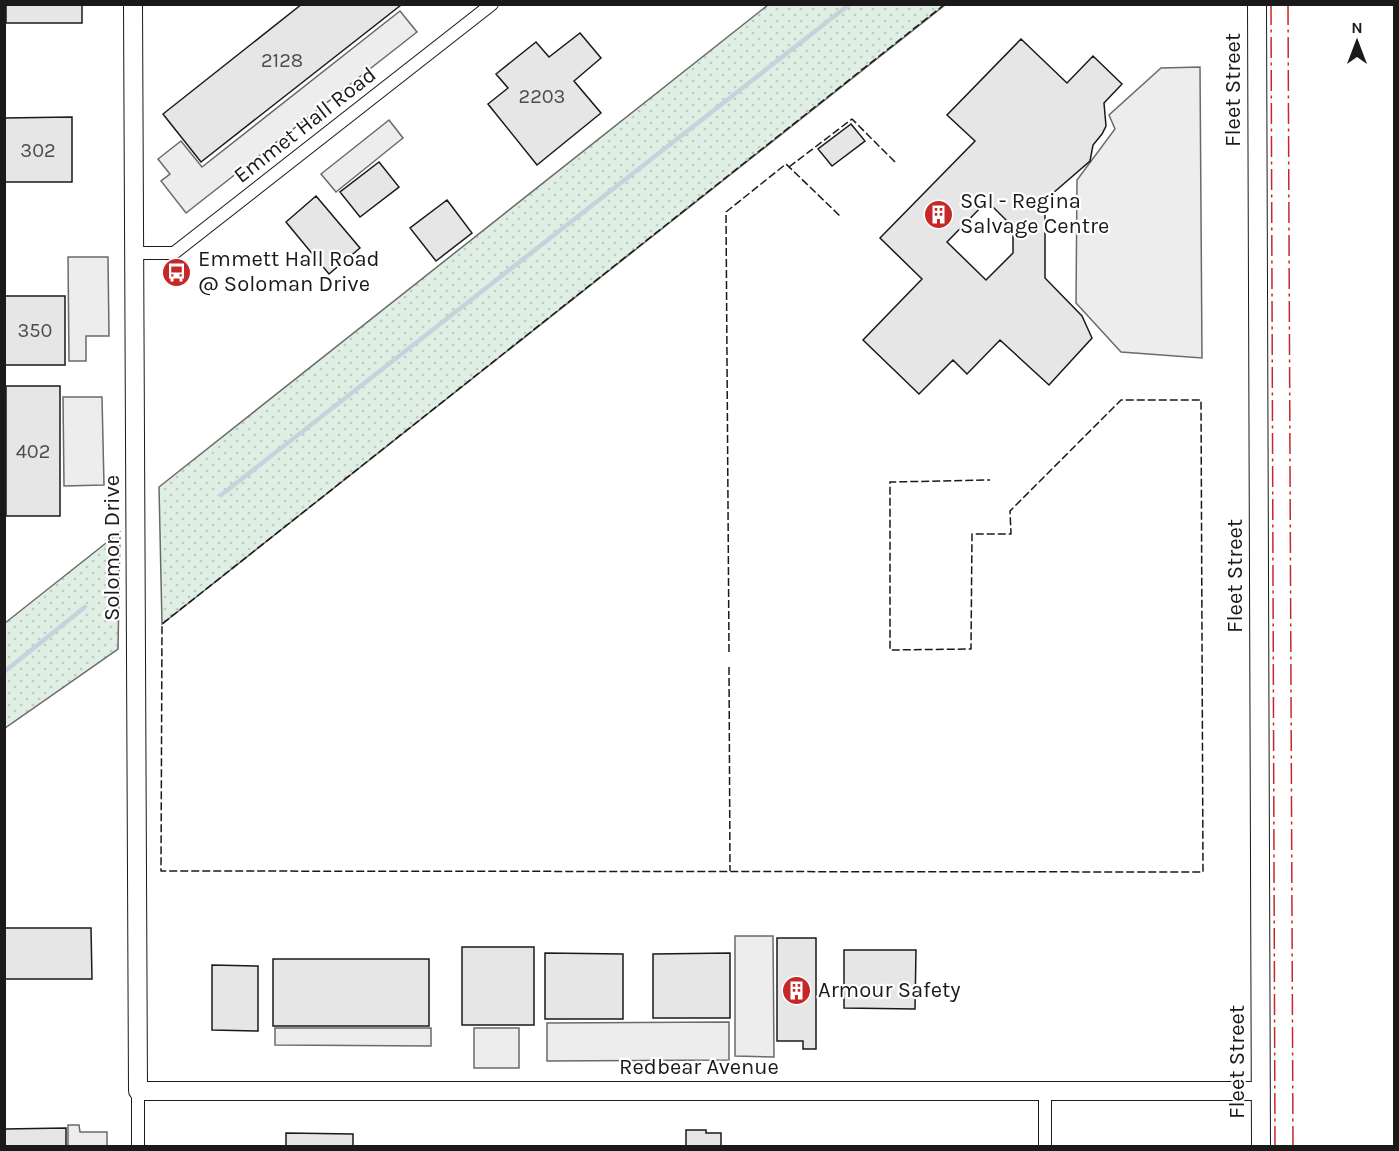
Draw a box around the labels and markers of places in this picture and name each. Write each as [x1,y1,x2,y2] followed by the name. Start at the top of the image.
[960,188,1109,239] place label: SGI - Regina Salvage Centre
[923,198,955,230] building icon: SGI - Regina Salvage Centre
[198,246,380,297] place label: Emmett Hall Road @ Soloman Drive
[161,256,193,288] bus stop icon: Emmett Hall Road @ Soloman Drive
[781,974,813,1006] building icon: Armour Safety
[818,977,960,1003] place label: Armour Safety

